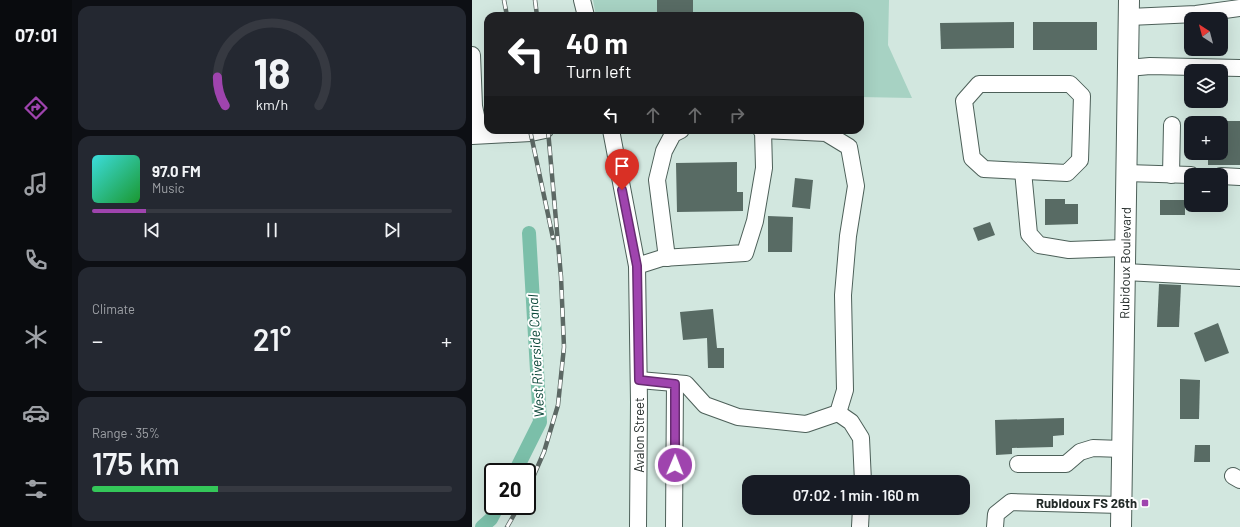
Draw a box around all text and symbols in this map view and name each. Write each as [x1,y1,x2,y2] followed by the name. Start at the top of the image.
[1184,12,1228,56] north arrow
[1184,12,1228,212] map controls
[15,24,57,46] text: 07:01
[566,26,628,60] text: 40 m
[500,28,552,80] icon: left
[253,47,291,97] text: 18
[566,60,632,82] text: Turn left
[1184,64,1228,108] button: layers
[22,94,50,122] icon: directions
[256,96,288,113] text: km/h
[600,104,622,126] icon: left
[642,104,664,126] icon: ahead
[684,104,706,126] icon: ahead
[726,104,748,126] icon: right
[1184,116,1228,160] button: +
[605,149,639,190] pin
[611,155,633,177] icon: arrive
[152,162,201,180] text: 97.0 FM
[1184,168,1228,212] button: −
[22,170,50,198] icon: music
[152,180,185,196] text: Music
[1116,207,1134,319] street label: Rubidoux Boulevard
[141,219,163,241] icon: previous
[261,219,283,241] icon: pause
[381,219,403,241] icon: next
[22,246,50,274] icon: phone
[524,294,547,418] water label: West Riverside Canal
[92,301,135,317] text: Climate
[253,321,291,357] text: 21°
[22,323,50,351] icon: climate
[92,327,103,353] text: −
[441,327,452,353] text: +
[631,397,647,473] street label: Avalon Street
[22,399,50,427] icon: car
[92,425,160,441] text: Range · 35%
[654,444,696,486] position arrow
[92,445,180,481] text: 175 km
[484,463,536,515] speed limit sign: 20
[22,475,50,503] icon: filters
[793,486,919,504] text: 07:02 · 1 min · 160 m
[1036,495,1137,511] place label: Rubidoux FS 26th
[1140,498,1150,508] marker: Rubidoux FS 26th

